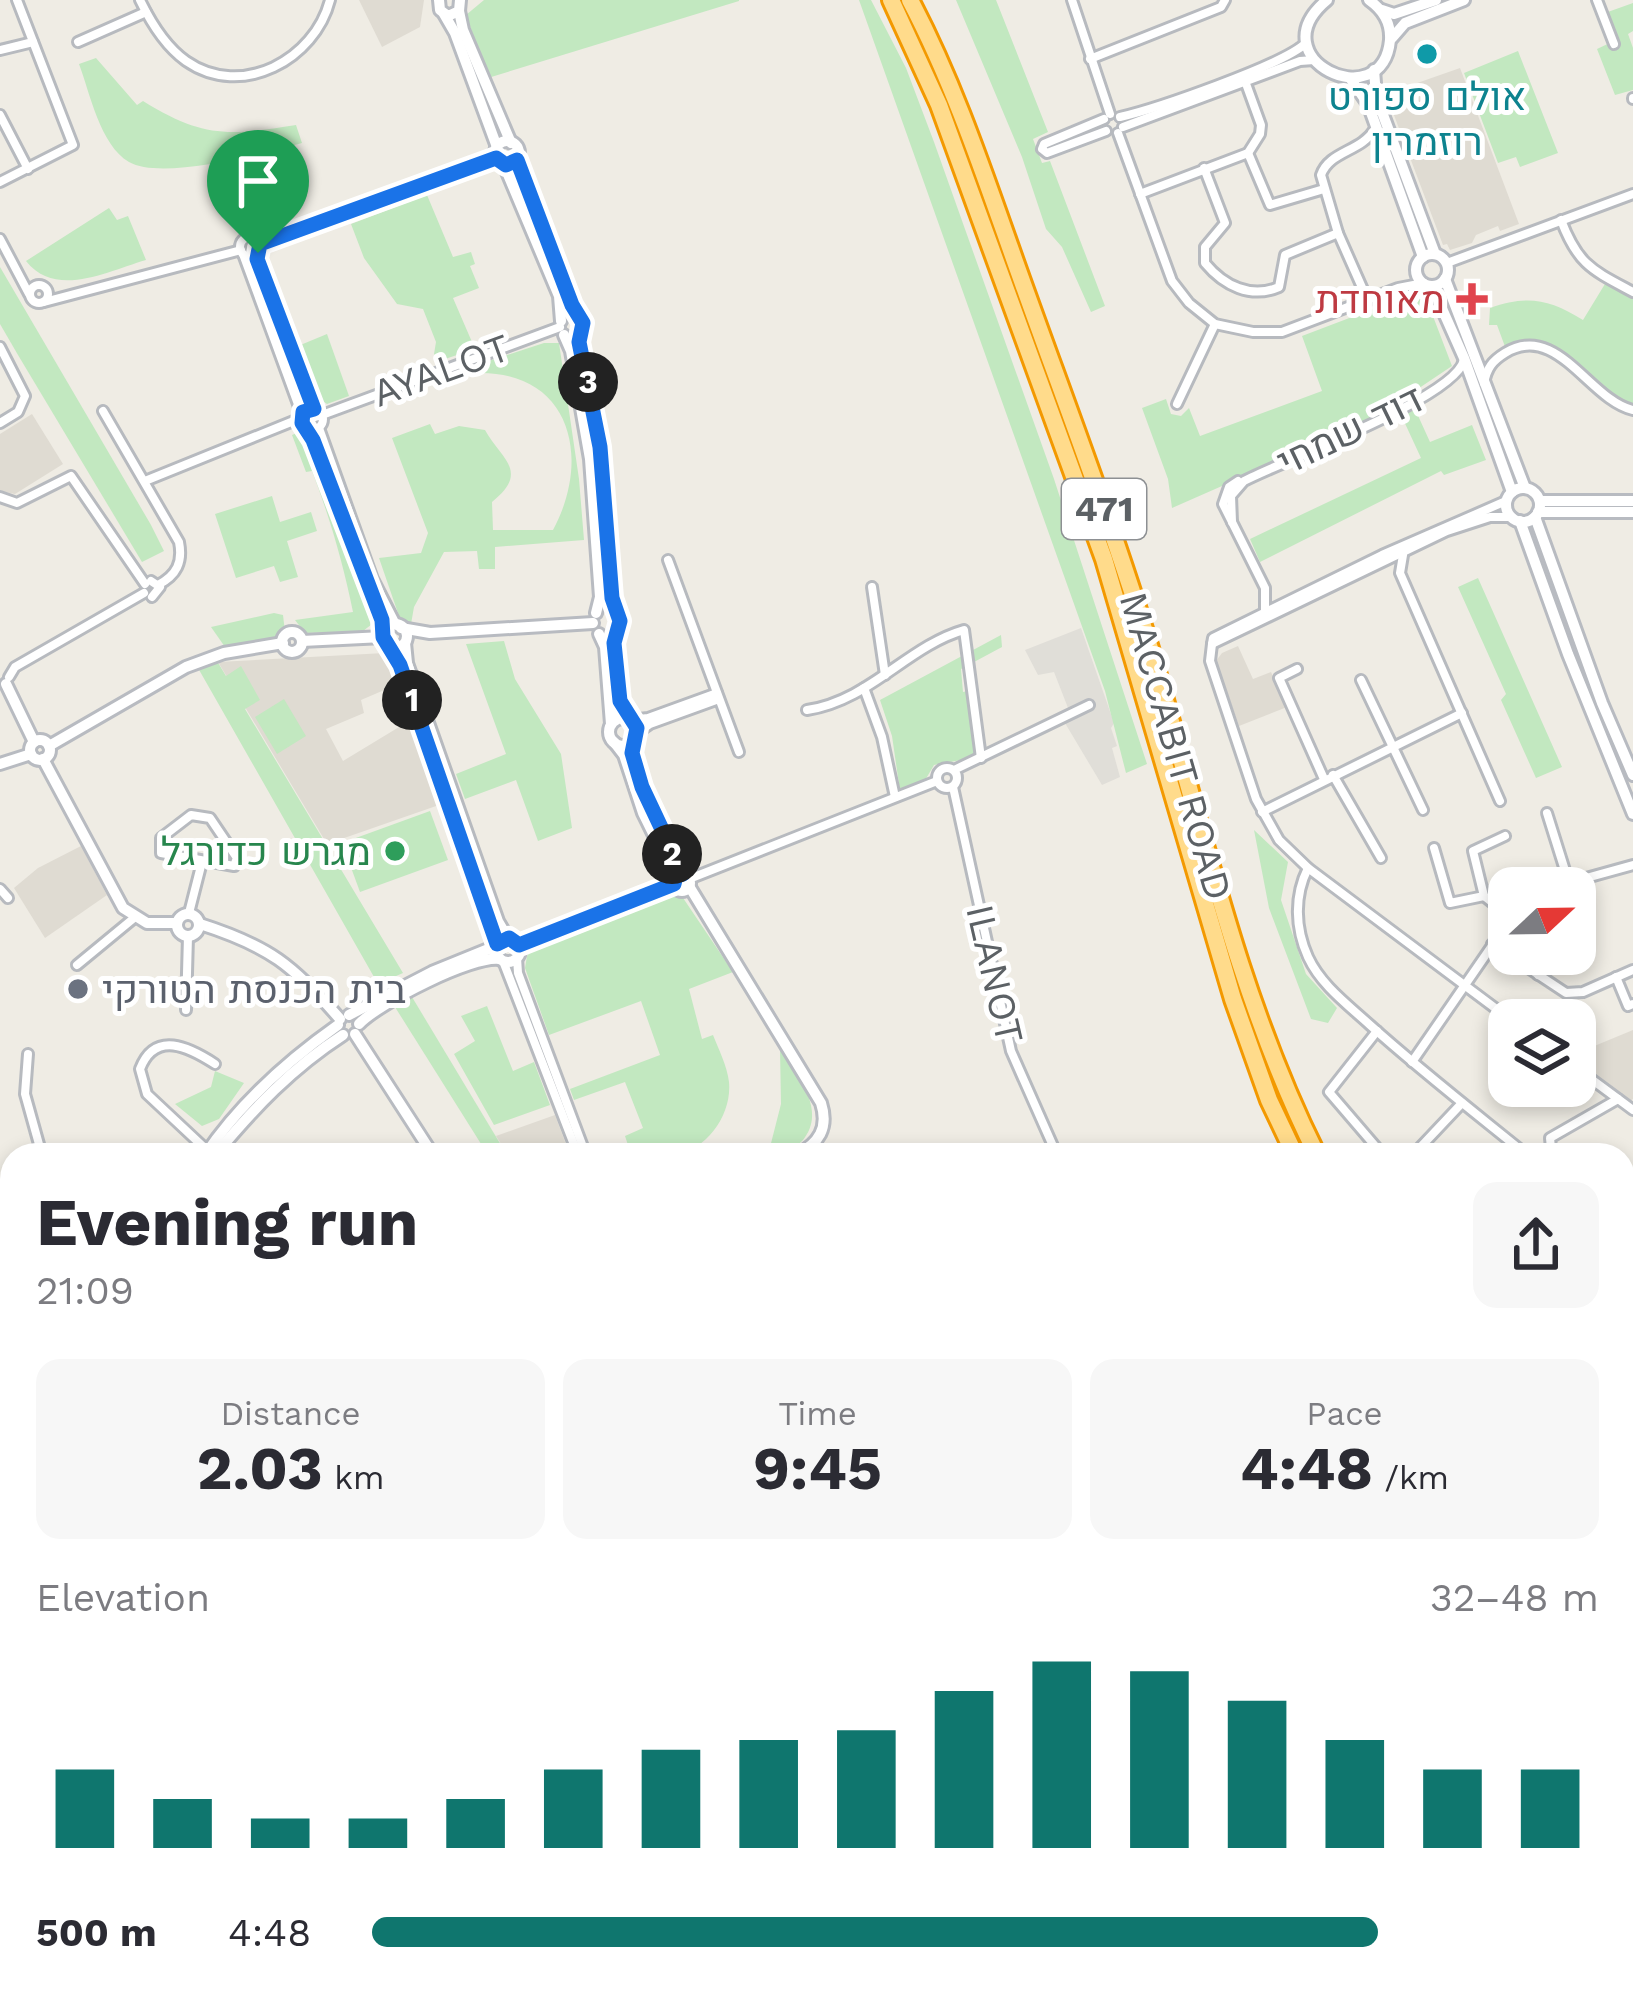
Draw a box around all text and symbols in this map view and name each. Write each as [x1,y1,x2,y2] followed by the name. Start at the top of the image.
[1414,41,1440,67] marker: אולם ספורט רוזמרין
[1328,74,1526,164] place label: אולם ספורט רוזמרין
[207,130,309,253] pin
[225,148,291,214] icon: arrive
[1315,277,1445,322] place label: מאוחדת
[1456,283,1488,315] marker: מאוחדת
[366,324,516,416] street label: AYALOT
[558,352,618,412] pin: 3
[578,362,598,401] text: 3
[1270,375,1430,485] street label: דוד שמחי
[1062,479,1146,539] road number: 471
[1111,587,1241,905] street label: MACCABIT ROAD
[382,670,442,730] pin: 1
[405,680,419,719] text: 1
[642,824,702,884] pin: 2
[161,829,371,874] place label: מגרש כדורגל
[662,834,682,873] text: 2
[382,838,408,864] marker: מגרש כדורגל
[1488,867,1596,975] north arrow
[1488,867,1596,1107] map controls
[957,900,1033,1048] street label: ILANOT
[102,967,406,1012] place label: בית הכנסת הטורקי
[65,976,91,1002] marker: בית הכנסת הטורקי
[1488,999,1596,1107] button: layers
[1473,1182,1599,1308] button: share
[36,1184,418,1261] text: Evening run
[36,1268,134,1313] text: 21:09
[220,1394,361,1433] text: Distance
[778,1394,857,1433] text: Time
[1306,1394,1383,1433] text: Pace
[197,1433,323,1504] text: 2.03
[753,1433,882,1504] text: 9:45
[1240,1433,1373,1504] text: 4:48
[323,1458,384,1497] text: km
[1373,1458,1449,1497] text: /km
[36,1575,210,1620] text: Elevation
[1430,1575,1599,1620] text: 32–48 m
[36,1910,157,1955] text: 500 m
[228,1910,311,1955] text: 4:48

